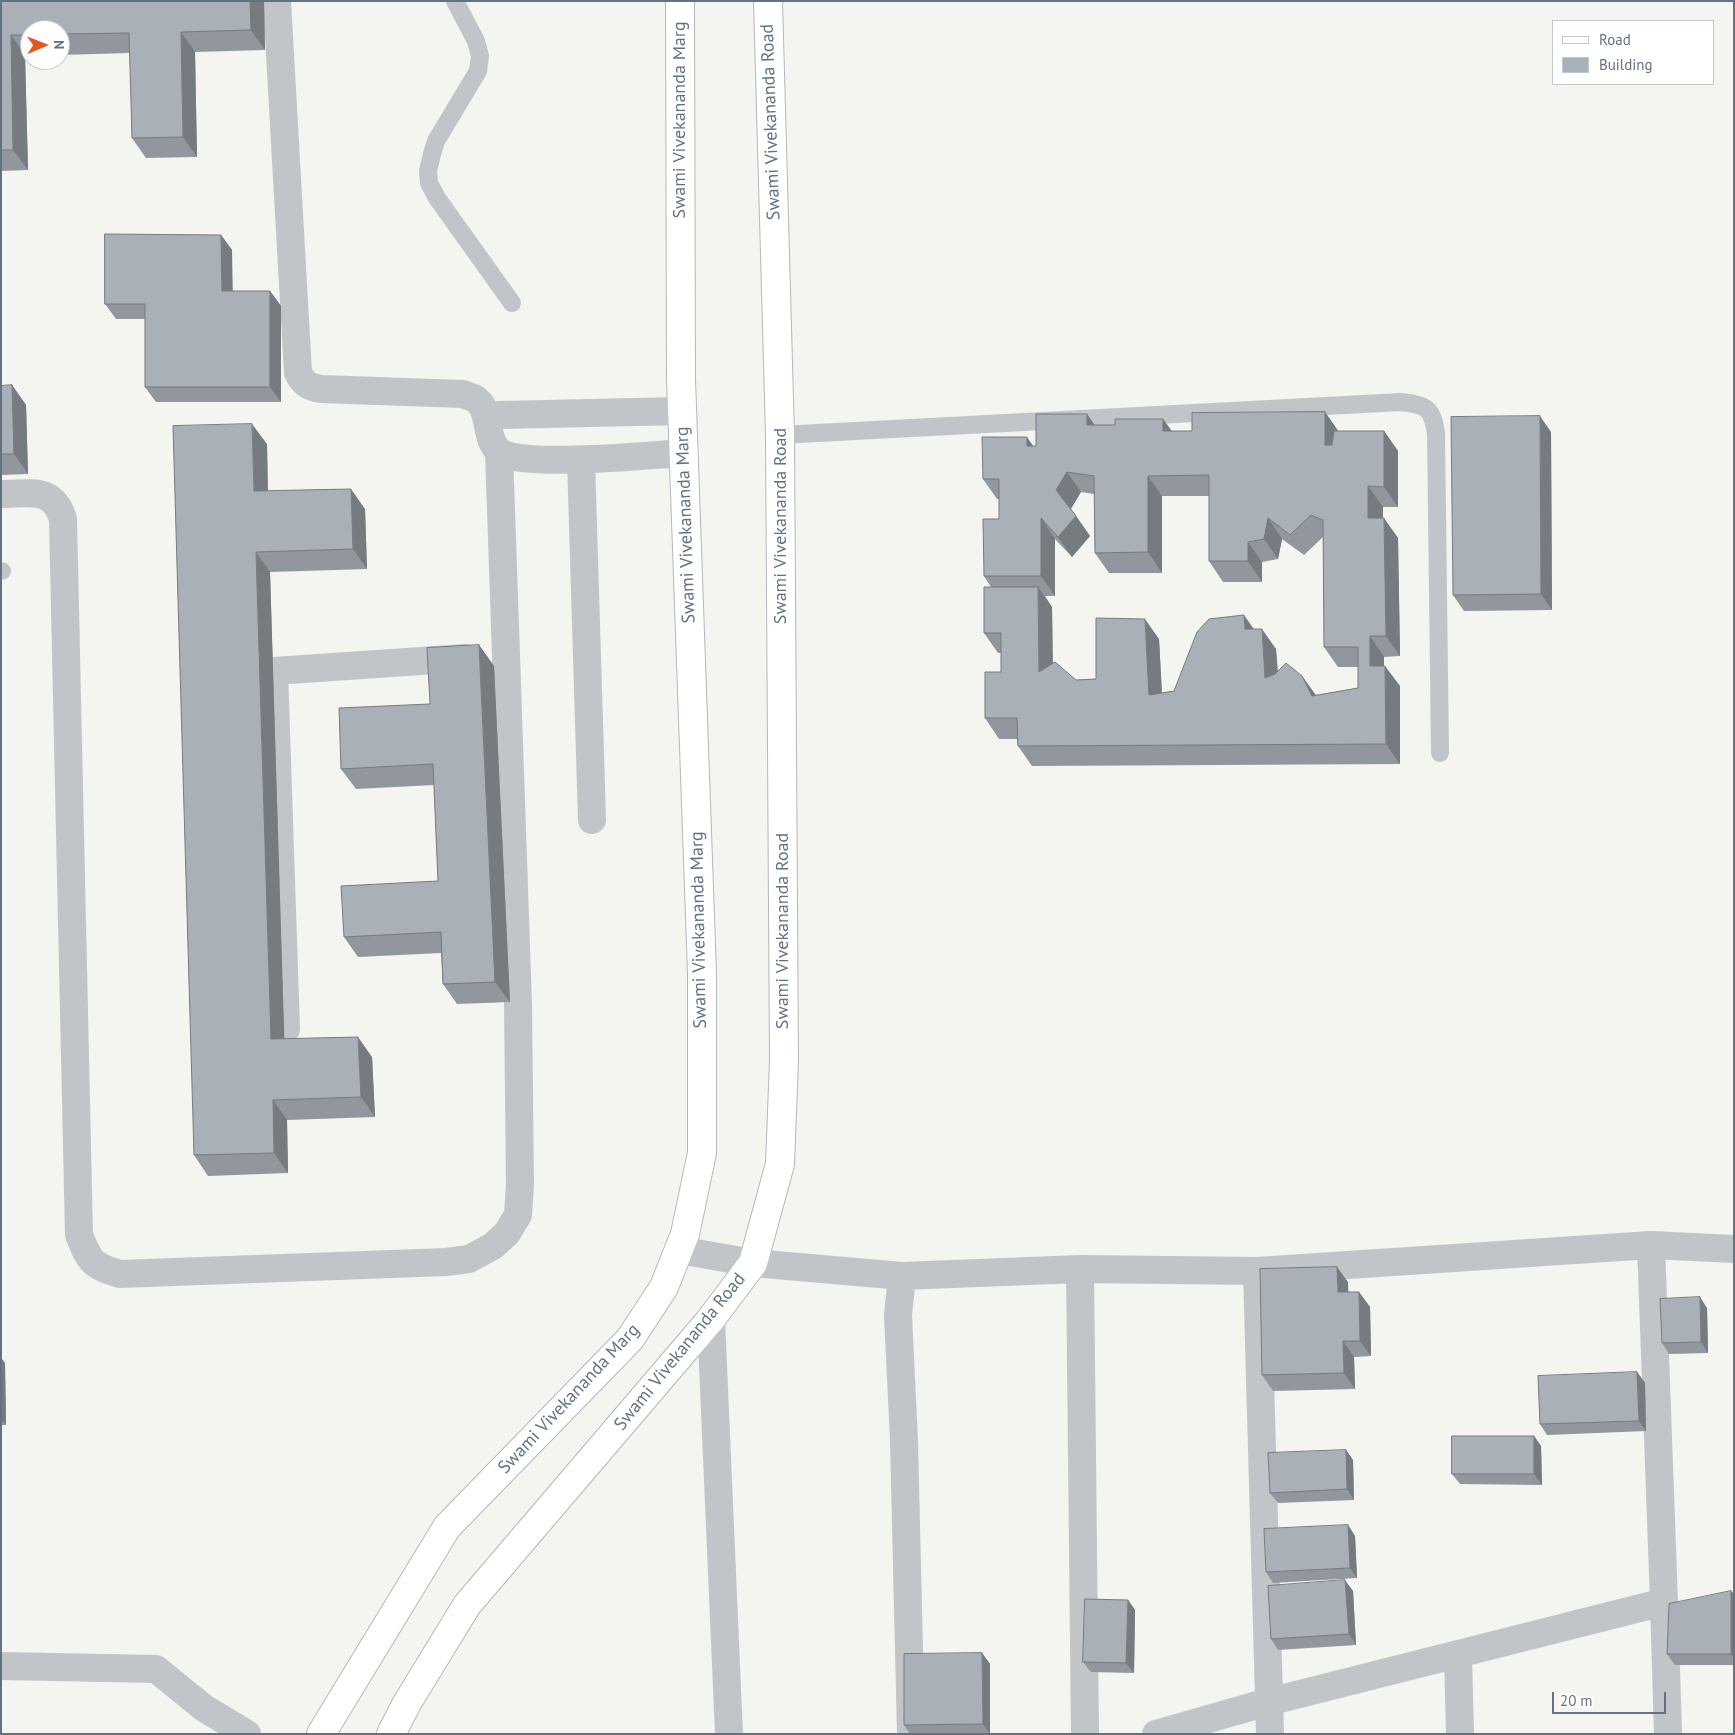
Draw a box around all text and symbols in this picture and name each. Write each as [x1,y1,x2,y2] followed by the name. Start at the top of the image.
[20,20,70,70] north arrow
[1552,20,1715,85] legend
[669,21,691,219] street label: Swami Vivekananda Marg
[757,24,785,220] street label: Swami Vivekananda Road
[1599,30,1631,49] text: Road
[50,40,68,50] text: N
[1599,55,1653,74] text: Building
[672,426,700,624] street label: Swami Vivekananda Marg
[770,428,792,624] street label: Swami Vivekananda Road
[686,831,712,1029] street label: Swami Vivekananda Marg
[772,833,794,1029] street label: Swami Vivekananda Road
[610,1269,750,1435] street label: Swami Vivekananda Road
[494,1320,644,1478] street label: Swami Vivekananda Marg
[1555,1682,1669,1714] scale bar
[1560,1691,1593,1710] text: 20 m

